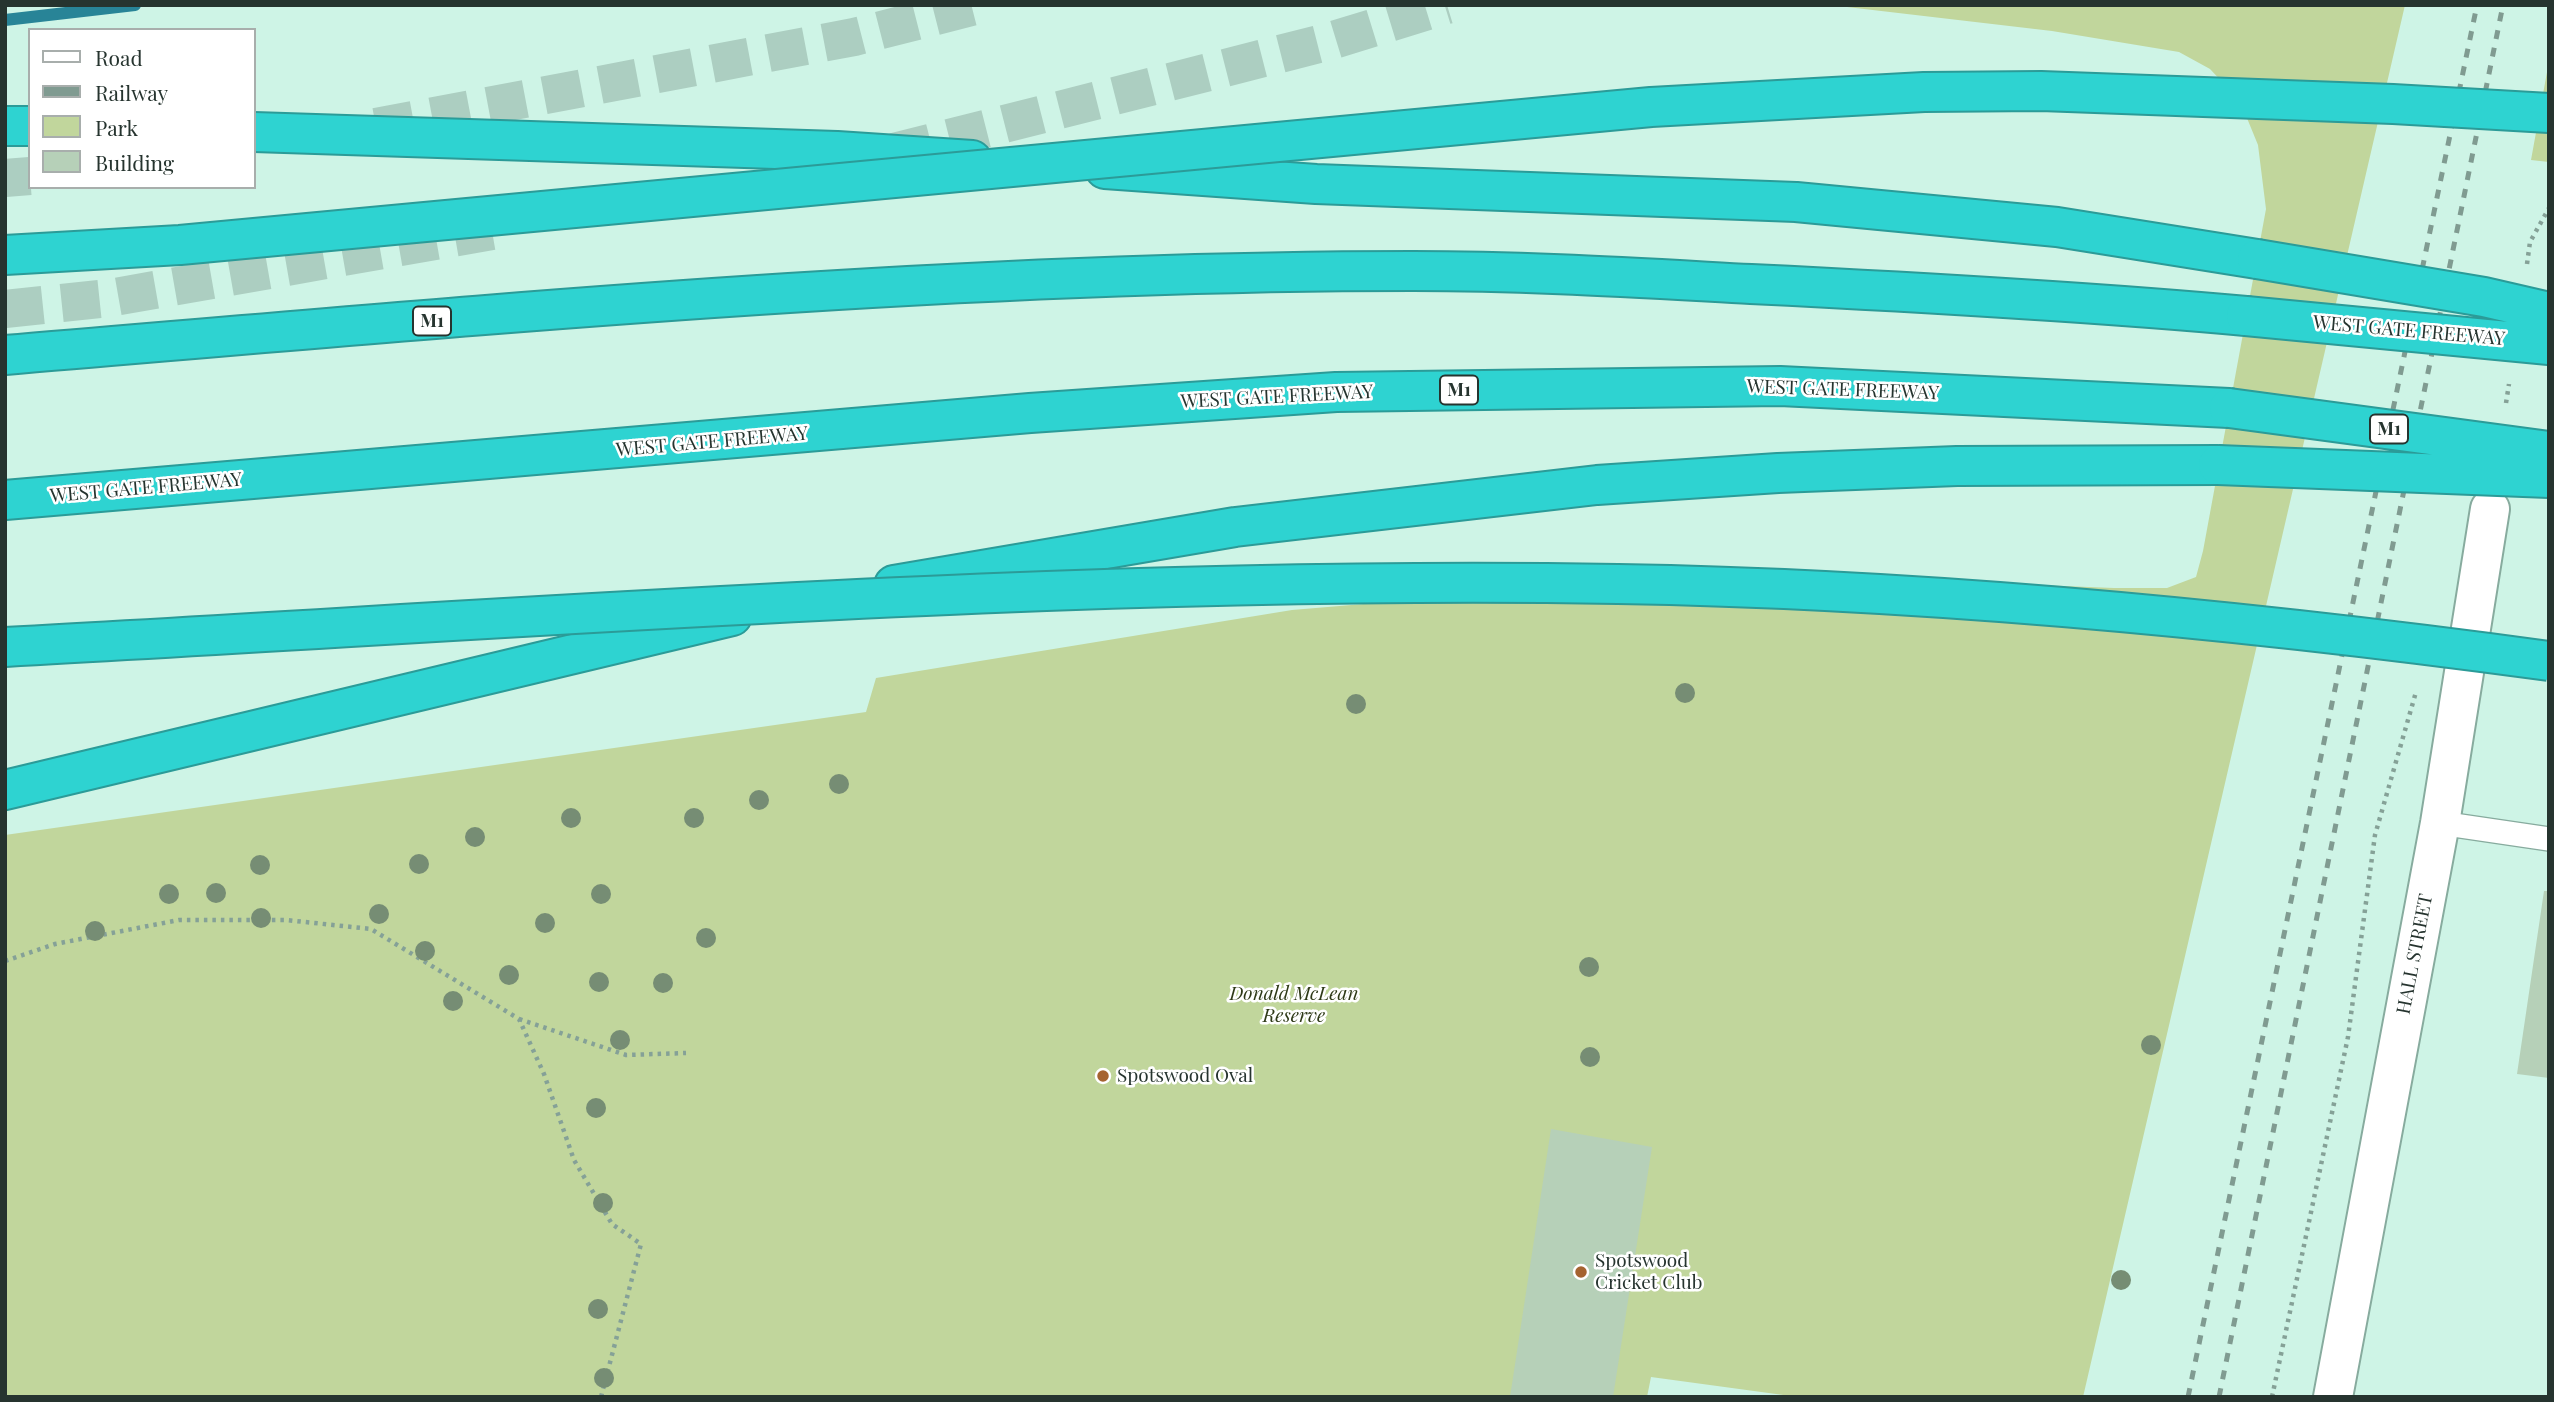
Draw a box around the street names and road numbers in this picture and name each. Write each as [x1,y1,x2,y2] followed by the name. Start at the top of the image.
[413,306,451,335] road number: M1
[2312,311,2506,351] street label: WEST GATE FREEWAY
[1746,375,1940,405] street label: WEST GATE FREEWAY
[1440,376,1478,404] road number: M1
[1180,381,1374,413] street label: WEST GATE FREEWAY
[2370,414,2408,444] road number: M1
[615,422,809,462] street label: WEST GATE FREEWAY
[49,468,243,508] street label: WEST GATE FREEWAY
[2392,892,2438,1016] street label: HALL STREET

